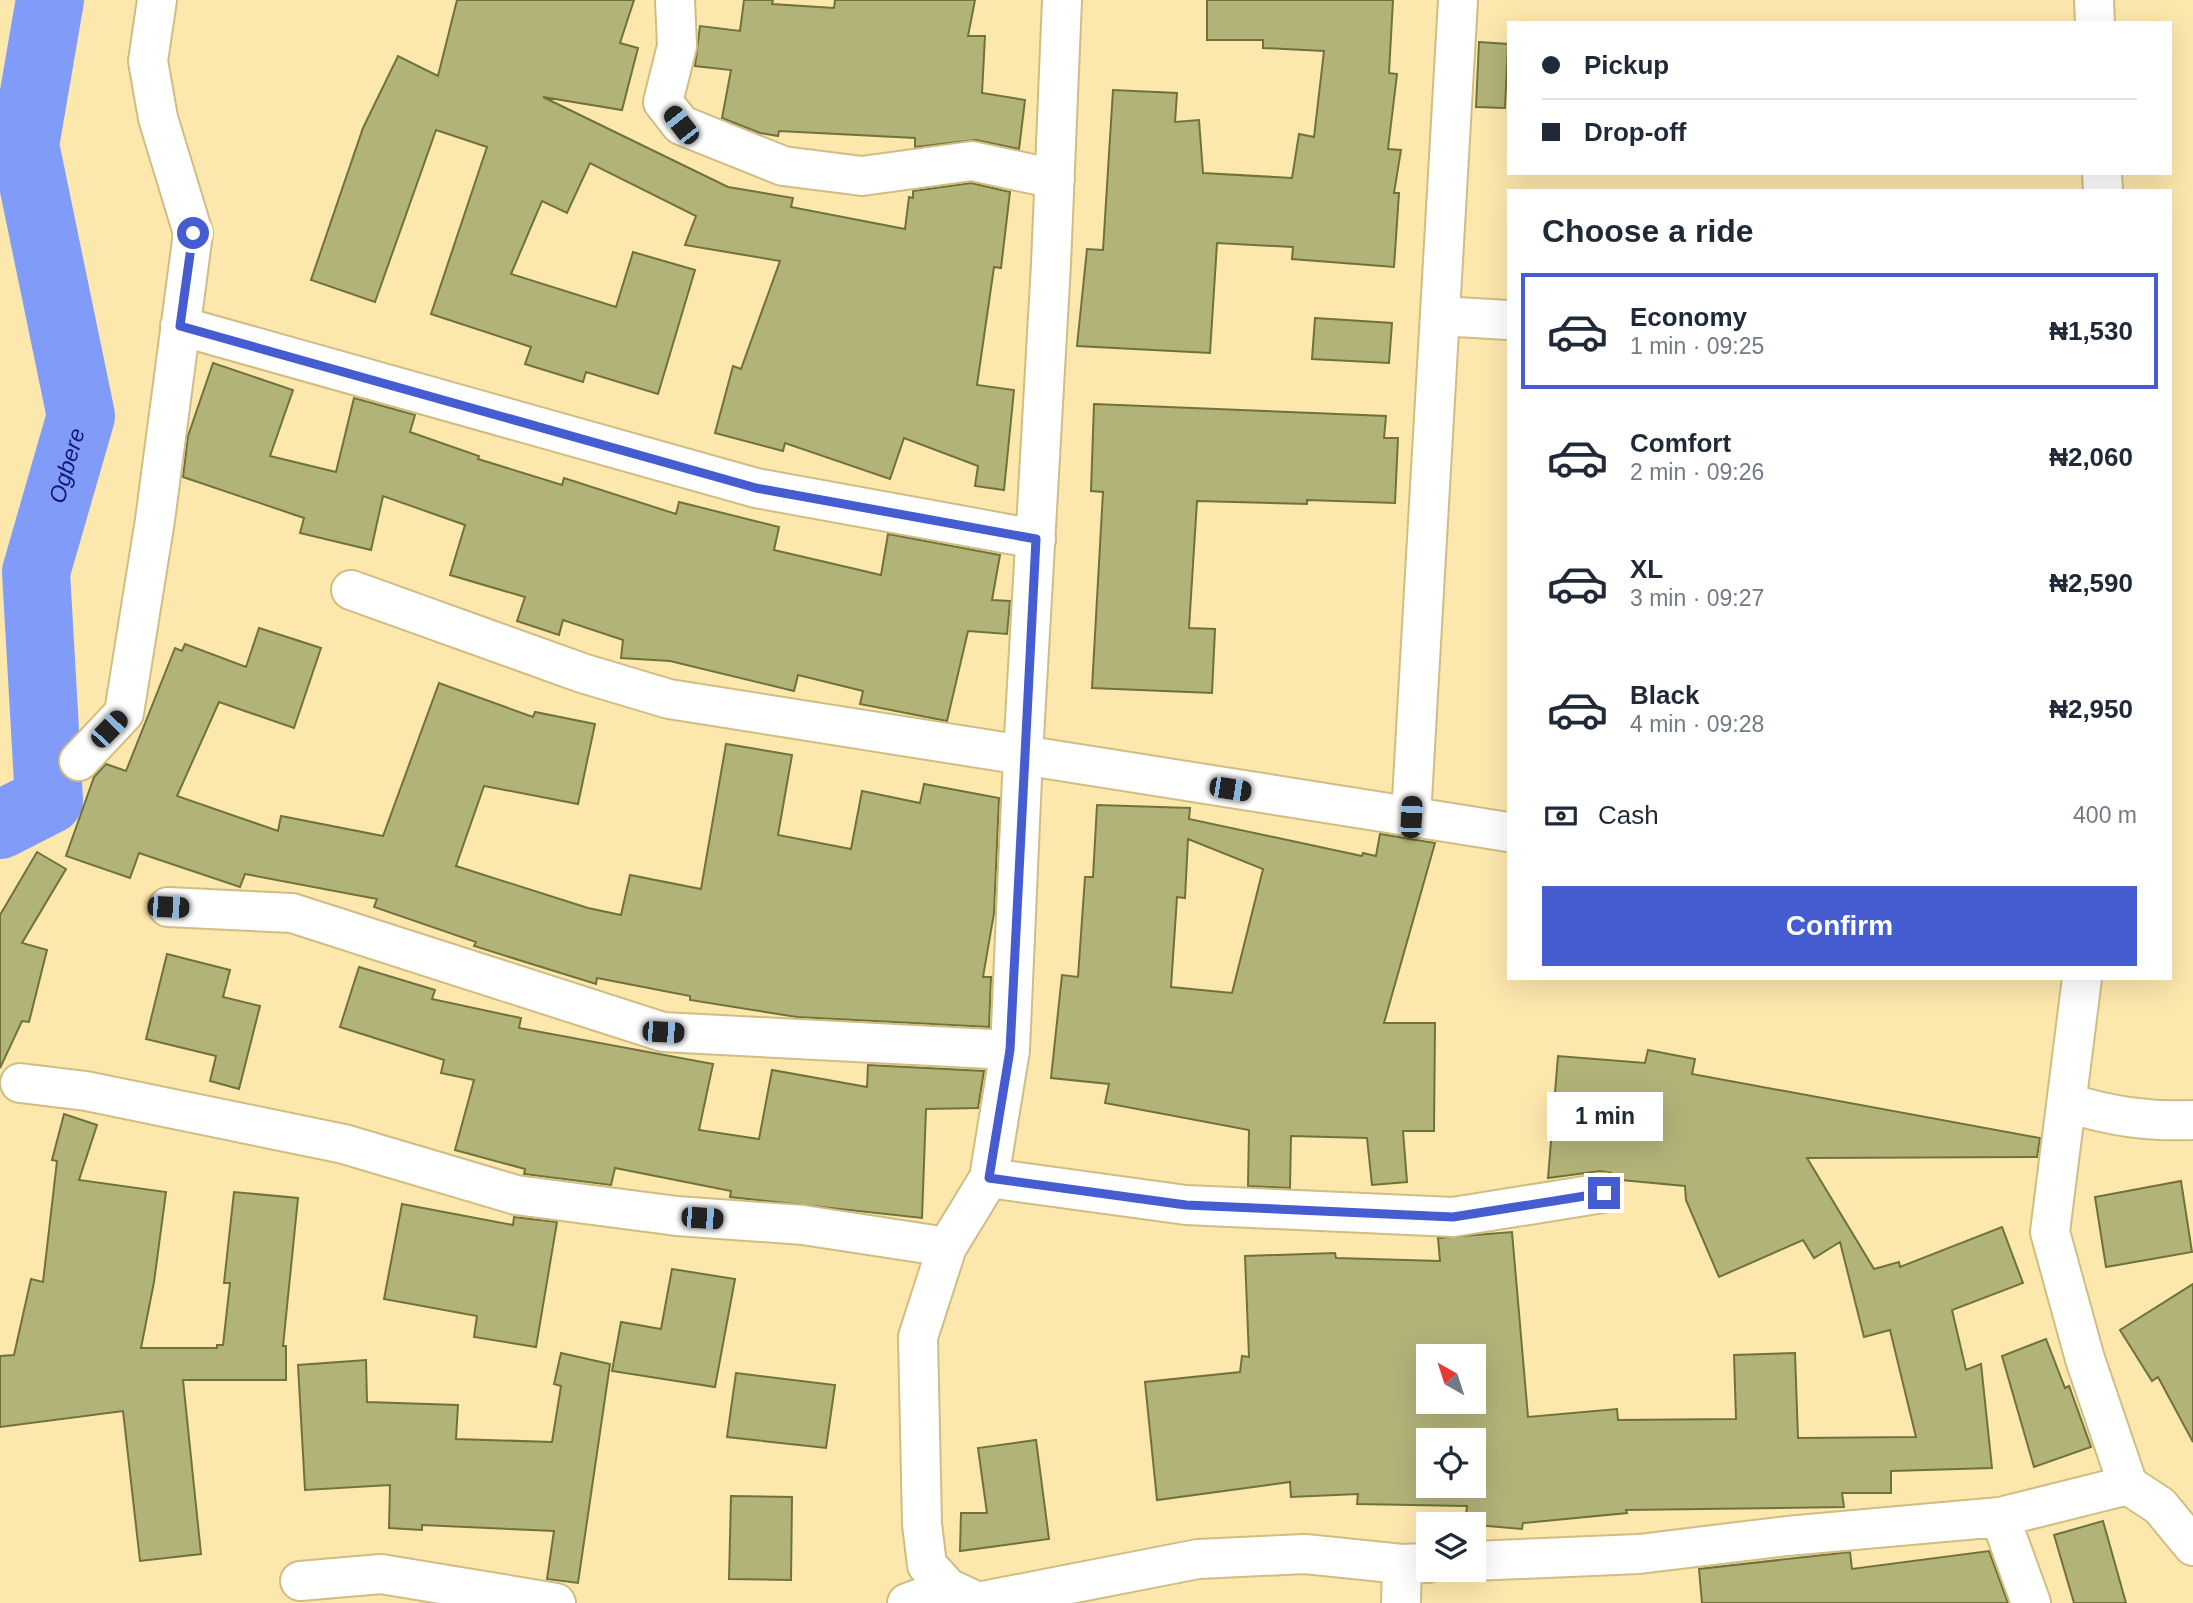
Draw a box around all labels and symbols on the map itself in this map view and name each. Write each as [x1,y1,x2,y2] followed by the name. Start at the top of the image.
[660,102,703,148] car
[177,217,209,249] route start
[44,425,90,506] water label: Ogbere
[87,707,132,751] car
[1208,775,1253,803] car
[1400,795,1423,839] car
[147,896,190,918] car
[642,1020,685,1044] car
[1546,1092,1662,1140] callout: 1 min
[1588,1177,1620,1209] route end
[681,1206,724,1230] car
[1416,1344,1486,1414] north arrow

